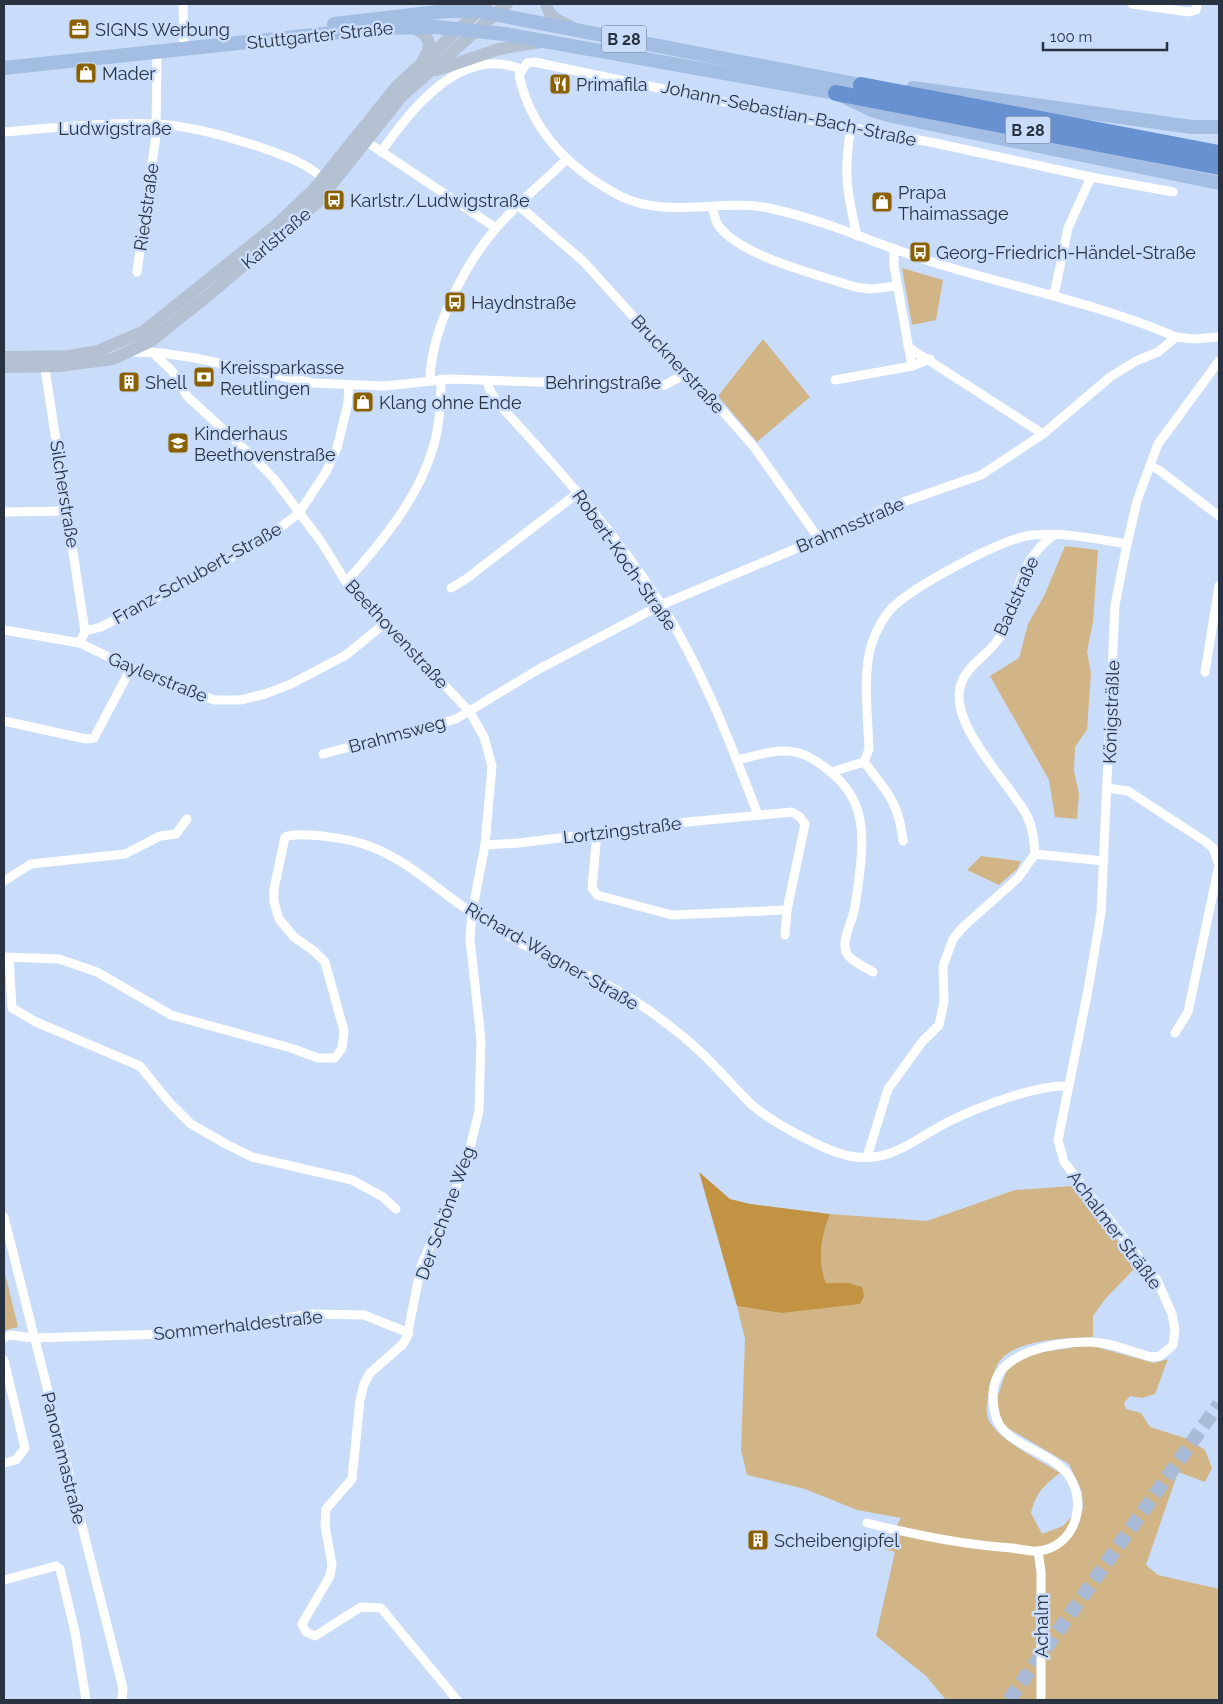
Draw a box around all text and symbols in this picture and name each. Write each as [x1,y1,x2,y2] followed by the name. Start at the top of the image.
[67,17,91,41] office icon: SIGNS Werbung
[246,17,395,53] street label: Stuttgarter Straße
[95,19,230,40] place label: SIGNS Werbung
[1043,20,1167,52] scale bar
[602,26,646,52] road number: B 28
[1050,28,1092,46] text: 100 m
[74,61,98,85] shop icon: Mader
[102,63,156,84] place label: Mader
[548,72,572,96] restaurant icon: Primafila
[576,74,648,95] place label: Primafila
[660,76,919,150] street label: Johann-Sebastian-Bach-Straße
[1006,116,1050,144] road number: B 28
[58,118,172,139] street label: Ludwigstraße
[129,161,163,252] street label: Riedstraße
[898,182,1009,224] place label: Prapa Thaimassage
[322,188,346,212] bus stop icon: Karlstr./Ludwigstraße
[350,190,530,211] place label: Karlstr./Ludwigstraße
[870,190,894,214] shop icon: Prapa Thaimassage
[237,203,315,273] street label: Karlstraße
[908,240,932,264] bus stop icon: Georg-Friedrich-Händel-Straße
[936,242,1196,263] place label: Georg-Friedrich-Händel-Straße
[443,290,467,314] bus stop icon: Haydnstraße
[471,292,577,313] place label: Haydnstraße
[627,310,729,418] street label: Brucknerstraße
[220,357,344,399] place label: Kreissparkasse Reutlingen
[192,365,216,389] bank icon: Kreissparkasse Reutlingen
[117,370,141,394] building icon: Shell
[145,372,187,393] place label: Shell
[545,372,662,393] street label: Behringstraße
[351,390,375,414] shop icon: Klang ohne Ende
[379,392,522,413] place label: Klang ohne Ende
[194,423,336,465] place label: Kinderhaus Beethovenstraße
[166,431,190,455] school or university icon: Kinderhaus Beethovenstraße
[46,439,84,550] street label: Silcherstraße
[569,486,682,635] street label: Robert-Koch-Straße
[793,493,907,557] street label: Brahmsstraße
[109,518,285,628] street label: Franz-Schubert-Straße
[989,553,1043,639] street label: Badstraße
[341,575,453,693] street label: Beethovenstraße
[105,648,211,707] street label: Gaylerstraße
[1099,660,1123,764] street label: Königsträßle
[346,711,448,757] street label: Brahmsweg
[562,812,683,848] street label: Lortzingstraße
[462,898,643,1014] street label: Richard-Wagner-Straße
[411,1143,479,1283] street label: Der Schöne Weg
[1064,1167,1167,1294] street label: Achalmer Sträßle
[152,1306,324,1344] street label: Sommerhaldestraße
[37,1390,91,1527] street label: Panoramastraße
[746,1528,770,1552] building icon: Scheibengipfel
[774,1530,899,1551] place label: Scheibengipfel
[1031,1594,1052,1658] street label: Achalm

